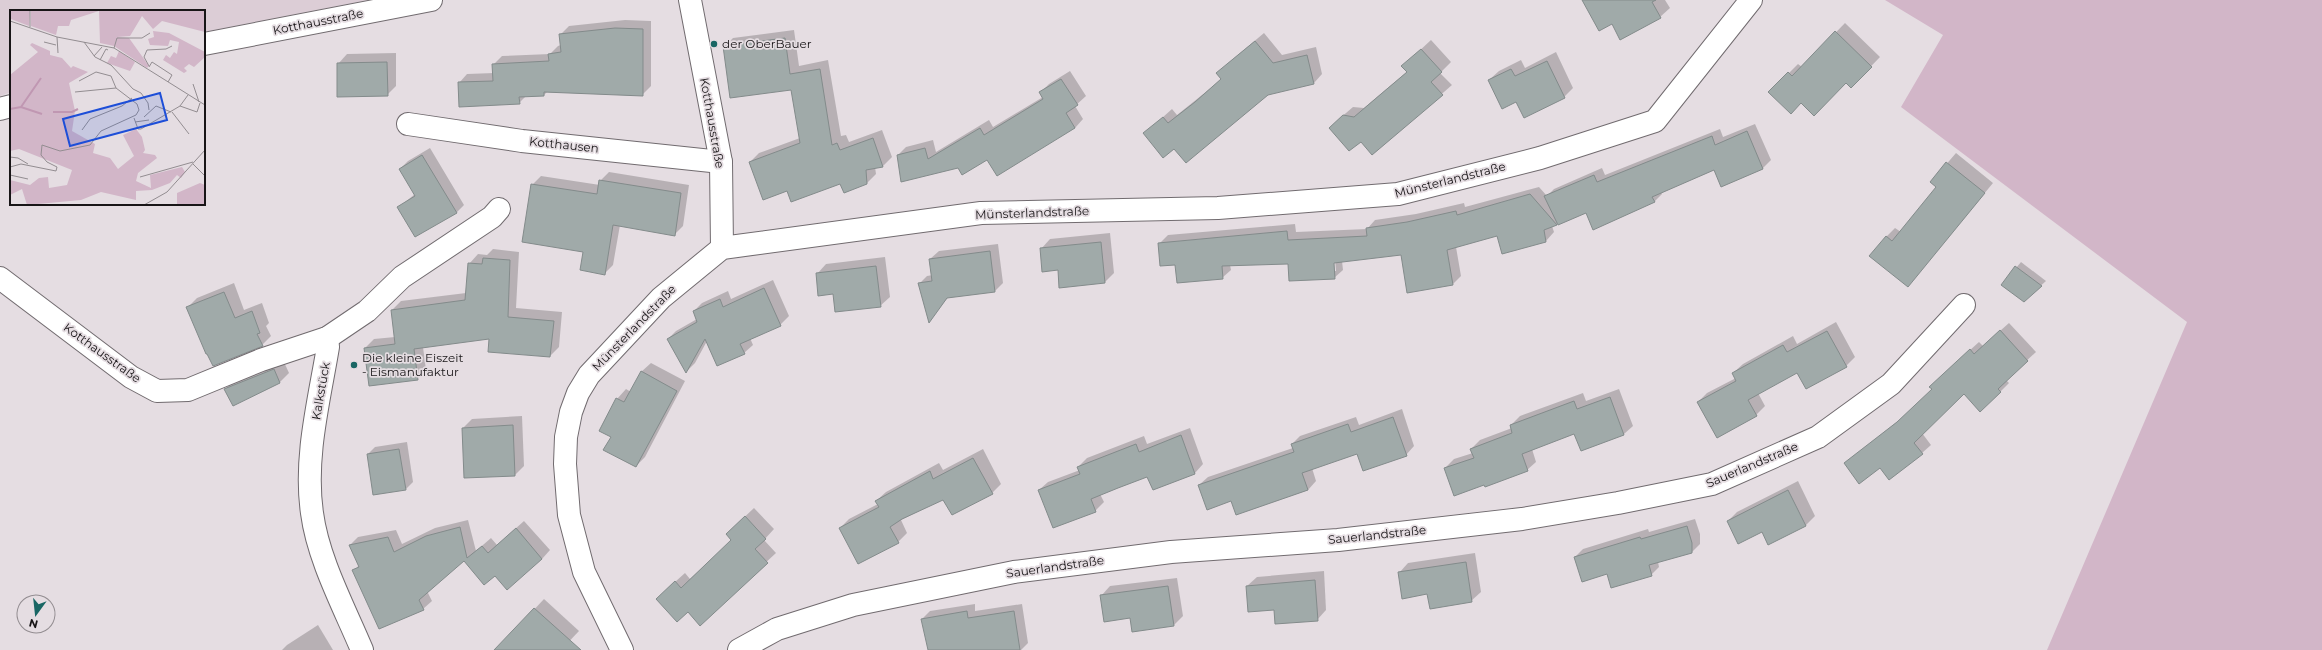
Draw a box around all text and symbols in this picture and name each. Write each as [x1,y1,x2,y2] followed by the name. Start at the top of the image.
[271,5,364,38] street label: Kotthausstraße
[10,10,205,205] inset map
[722,36,812,51] place label: der OberBauer
[709,39,719,49] marker: der OberBauer
[697,76,728,169] street label: Kotthausstraße
[529,133,600,156] street label: Kotthausen
[1393,158,1507,201] street label: Münsterlandstraße
[975,203,1089,222] street label: Münsterlandstraße
[589,281,679,374] street label: Münsterlandstraße
[61,320,144,386] street label: Kotthausstraße
[362,350,463,379] place label: Die kleine Eiszeit - Eismanufaktur
[308,360,333,421] street label: Kalkstück
[349,360,359,370] marker: Die kleine Eiszeit - Eismanufaktur
[1704,438,1800,491] street label: Sauerlandstraße
[1327,522,1427,547] street label: Sauerlandstraße
[1005,552,1105,581] street label: Sauerlandstraße
[16,594,56,634] north arrow
[27,616,40,632] text: N

